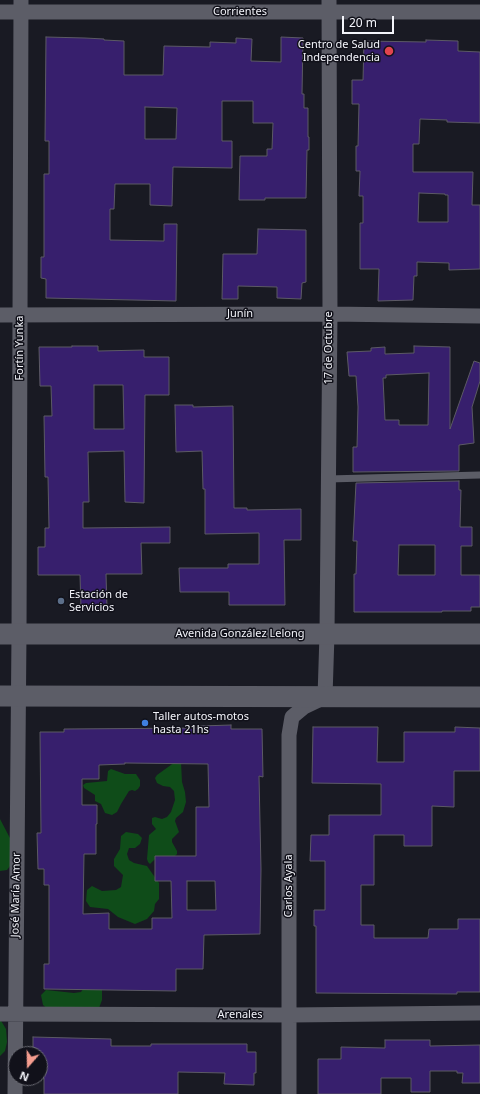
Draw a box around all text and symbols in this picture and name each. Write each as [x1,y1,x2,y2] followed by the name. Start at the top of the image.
[213,5,267,19] street label: Corrientes
[344,8,396,34] scale bar
[349,14,377,31] text: 20 m
[298,38,380,64] place label: Centro de Salud Independencia
[383,45,395,57] marker: Centro de Salud Independencia
[227,307,253,321] street label: Junín
[322,311,336,385] street label: 17 de Octubre
[13,316,27,380] street label: Fortín Yunka
[69,588,128,614] place label: Estación de Servicios
[56,596,66,606] marker: Estación de Servicios
[175,627,305,641] street label: Avenida González Lelong
[153,710,249,736] place label: Taller autos-motos hasta 21hs
[140,718,150,728] marker: Taller autos-motos hasta 21hs
[9,852,23,938] street label: José María Amor
[282,854,296,918] street label: Carlos Ayala
[218,1008,262,1022] street label: Arenales
[8,1046,48,1086] north arrow
[17,1068,31,1085] text: N

